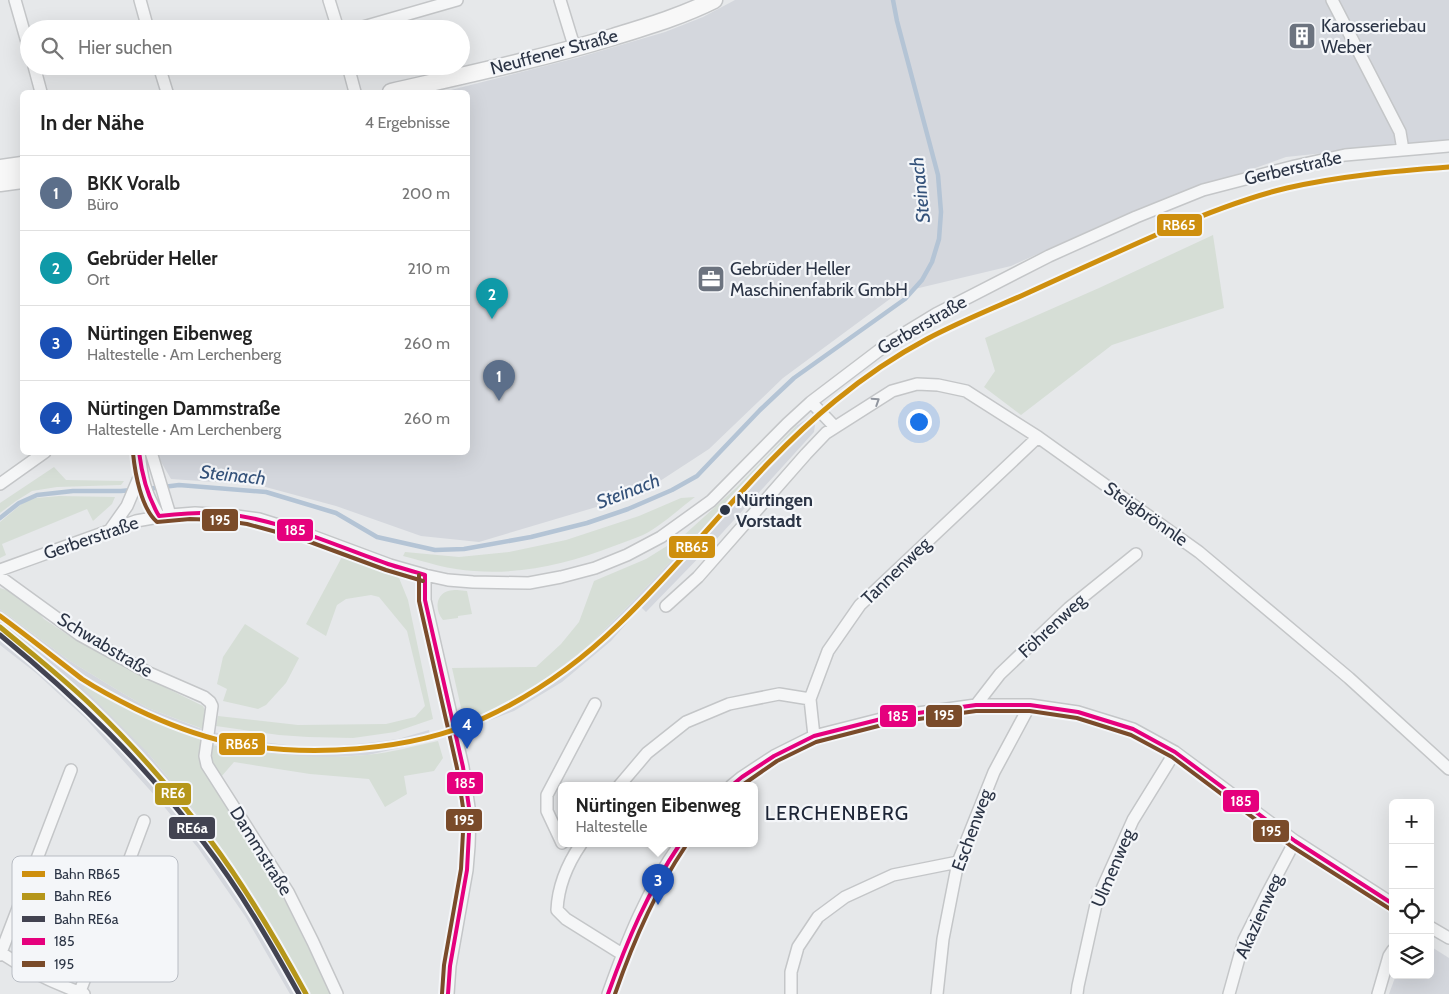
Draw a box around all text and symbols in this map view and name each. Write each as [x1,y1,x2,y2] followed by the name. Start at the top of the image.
[1321,15,1426,58] place label: Karosseriebau Weber
[20,20,470,75] search box
[1287,21,1317,51] building icon: Karosseriebau Weber
[488,24,620,80] street label: Neuffener Straße
[38,34,66,62] icon: search
[78,36,172,59] text: Hier suchen
[40,110,144,135] text: In der Nähe
[365,113,450,132] text: 4 Ergebnisse
[1242,146,1344,190] street label: Gerberstraße
[905,156,935,224] water label: Steinach
[87,172,180,195] text: BKK Voralb
[53,184,59,203] text: 1
[402,184,450,203] text: 200 m
[87,195,119,214] text: Büro
[1156,213,1203,237] line badge: RB65
[1163,216,1195,234] text: RB65
[87,247,217,270] text: Gebrüder Heller
[730,258,908,301] place label: Gebrüder Heller Maschinenfabrik GmbH
[52,259,60,278] text: 2
[408,259,450,278] text: 210 m
[696,264,726,294] office icon: Gebrüder Heller Maschinenfabrik GmbH
[87,270,110,289] text: Ort
[476,278,508,319] pin: 2
[874,291,970,359] street label: Gerberstraße
[87,322,252,345] text: Nürtingen Eibenweg
[52,334,60,353] text: 3
[404,334,450,353] text: 260 m
[87,345,281,364] text: Haltestelle · Am Lerchenberg
[483,360,515,401] pin: 1
[87,397,280,420] text: Nürtingen Dammstraße
[870,398,879,407] one-way arrow
[51,409,61,428] text: 4
[404,409,450,428] text: 260 m
[906,409,932,435] your location
[87,420,281,439] text: Haltestelle · Am Lerchenberg
[199,460,267,490] water label: Steinach
[593,468,663,514] water label: Steinach
[1100,477,1192,551] street label: Steigbrönnle
[736,489,813,532] place label: Nürtingen Vorstadt
[718,503,732,517] marker: Nürtingen Vorstadt
[201,508,239,532] line badge: 195
[41,511,141,565] street label: Gerberstraße
[210,511,230,529] text: 195
[276,518,314,542] line badge: 185
[284,521,306,539] text: 185
[857,532,936,609] street label: Tannenweg
[668,535,716,559] line badge: RB65
[676,538,708,556] text: RB65
[1014,589,1091,663] street label: Föhrenweg
[53,608,157,682] street label: Schwabstraße
[879,704,917,728] line badge: 185
[925,704,963,728] line badge: 195
[934,706,954,724] text: 195
[887,707,909,725] text: 185
[451,708,483,749] pin: 4
[218,732,266,756] line badge: RB65
[226,735,258,753] text: RB65
[446,771,484,795] line badge: 185
[454,774,476,792] text: 185
[154,782,192,806] line badge: RE6
[558,782,758,847] popup
[161,784,185,802] text: RE6
[947,785,997,874] street label: Eschenweg
[1222,789,1260,813] line badge: 185
[1230,792,1252,810] text: 185
[575,794,741,817] text: Nürtingen Eibenweg
[1389,799,1434,979] map controls
[1389,799,1434,844] button: +
[765,801,909,825] district label: LERCHENBERG
[225,803,297,899] street label: Dammstraße
[445,808,483,832] line badge: 195
[454,811,474,829] text: 195
[168,816,216,840] line badge: RE6a
[575,817,647,836] text: Haltestelle
[176,819,208,837] text: RE6a
[1252,819,1290,843] line badge: 195
[1261,822,1281,840] text: 195
[1087,824,1140,911] street label: Ulmenweg
[1389,844,1434,889] button: −
[12,856,178,982] legend
[642,864,674,905] pin: 3
[54,865,120,883] text: Bahn RB65
[1231,869,1288,962] street label: Akazienweg
[54,887,112,905] text: Bahn RE6
[1389,889,1434,934] button: locate
[54,910,119,928] text: Bahn RE6a
[54,932,75,950] text: 185
[1389,934,1434,979] button: layers
[54,955,74,973] text: 195

